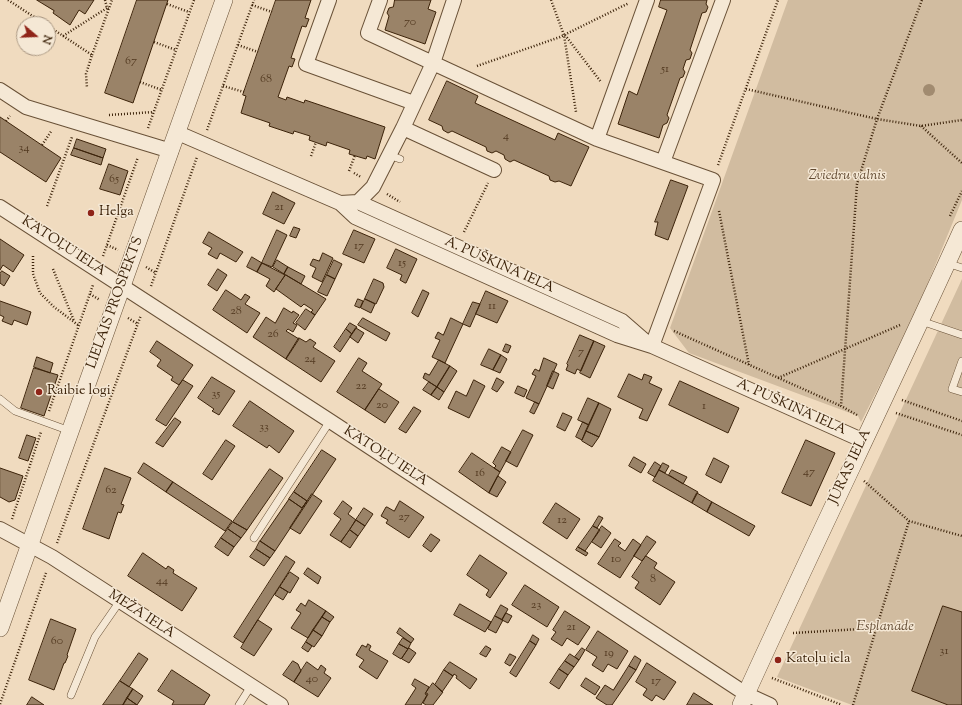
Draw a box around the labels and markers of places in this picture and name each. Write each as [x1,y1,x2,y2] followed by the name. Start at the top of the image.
[99,205,134,221] place label: Helga
[86,208,96,218] marker: Helga
[47,384,111,400] place label: Raibie logi
[34,387,44,397] marker: Raibie logi
[786,652,850,668] place label: Katoļu iela
[773,655,783,665] marker: Katoļu iela

